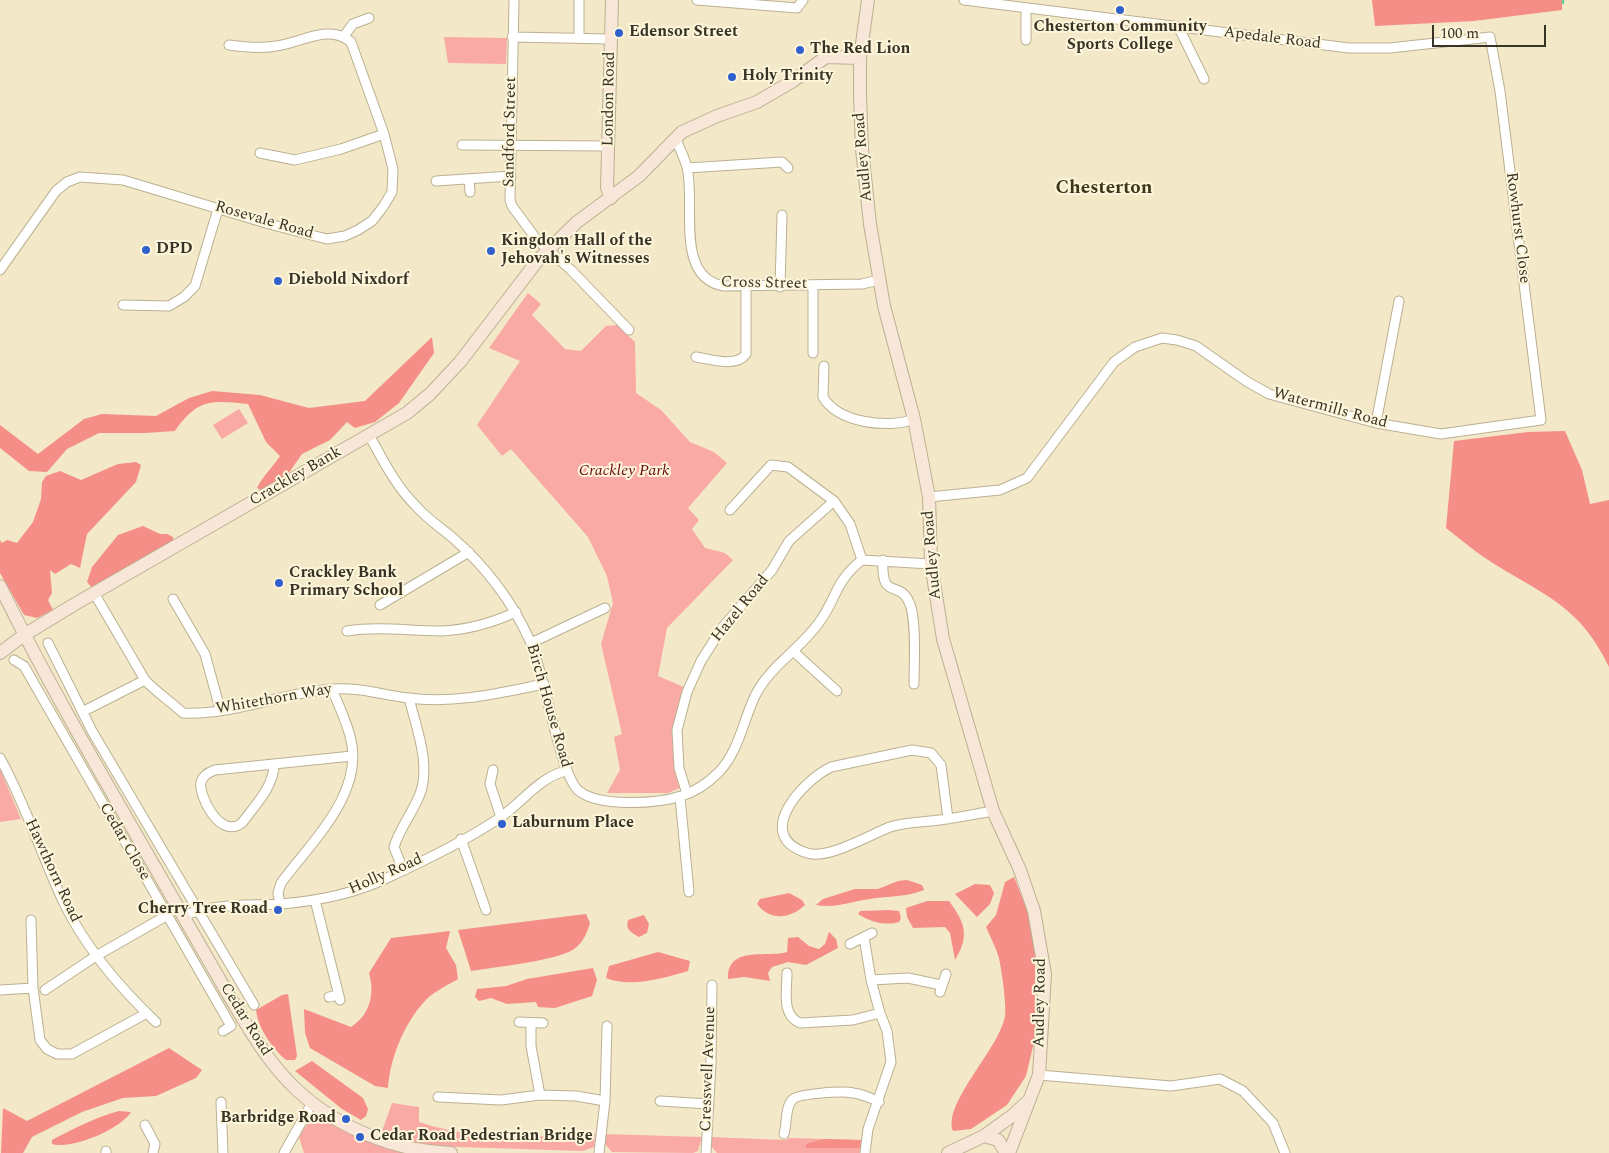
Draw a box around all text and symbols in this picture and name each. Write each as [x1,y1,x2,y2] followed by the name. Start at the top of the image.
[1114,4,1126,16] marker: Chesterton Community Sports College
[1434,15,1548,47] scale bar
[1033,18,1207,56] place label: Chesterton Community Sports College
[1440,22,1479,45] text: 100 m
[629,23,738,43] place label: Edensor Street
[1222,23,1322,55] street label: Apedale Road
[613,27,625,39] marker: Edensor Street
[810,40,910,60] place label: The Red Lion
[794,44,806,56] marker: The Red Lion
[600,51,620,147] street label: London Road
[742,67,833,87] place label: Holy Trinity
[726,71,738,83] marker: Holy Trinity
[500,77,522,187] street label: Sandford Street
[851,111,877,203] street label: Audley Road
[1501,171,1533,285] street label: Rowhurst Close
[1056,178,1152,200] district label: Chesterton
[212,198,316,244] street label: Rosevale Road
[501,232,652,270] place label: Kingdom Hall of the Jehovah's Witnesses
[156,240,193,260] place label: DPD
[140,244,152,256] marker: DPD
[485,245,497,257] marker: Kingdom Hall of the Jehovah's Witnesses
[288,271,409,291] place label: Diebold Nixdorf
[721,274,807,294] street label: Cross Street
[272,275,284,287] marker: Diebold Nixdorf
[1271,384,1389,434] street label: Watermills Road
[247,443,345,511] street label: Crackley Bank
[579,462,669,482] park label: Crackley Park
[920,509,946,601] street label: Audley Road
[289,564,403,602] place label: Crackley Bank Primary School
[708,572,774,646] street label: Hazel Road
[273,577,285,589] marker: Crackley Bank Primary School
[521,642,575,770] street label: Birch House Road
[215,680,333,720] street label: Whitethorn Way
[94,800,154,884] street label: Cedar Close
[512,814,634,834] place label: Laburnum Place
[20,816,84,926] street label: Hawthorn Road
[496,818,508,830] marker: Laburnum Place
[346,850,426,900] street label: Holly Road
[138,900,268,920] place label: Cherry Tree Road
[272,904,284,916] marker: Cherry Tree Road
[1031,958,1051,1048] street label: Audley Road
[215,980,275,1060] street label: Cedar Road
[697,1006,721,1132] street label: Cresswell Avenue
[220,1109,336,1129] place label: Barbridge Road
[340,1113,352,1125] marker: Barbridge Road
[370,1127,593,1147] place label: Cedar Road Pedestrian Bridge
[354,1131,366,1143] marker: Cedar Road Pedestrian Bridge

